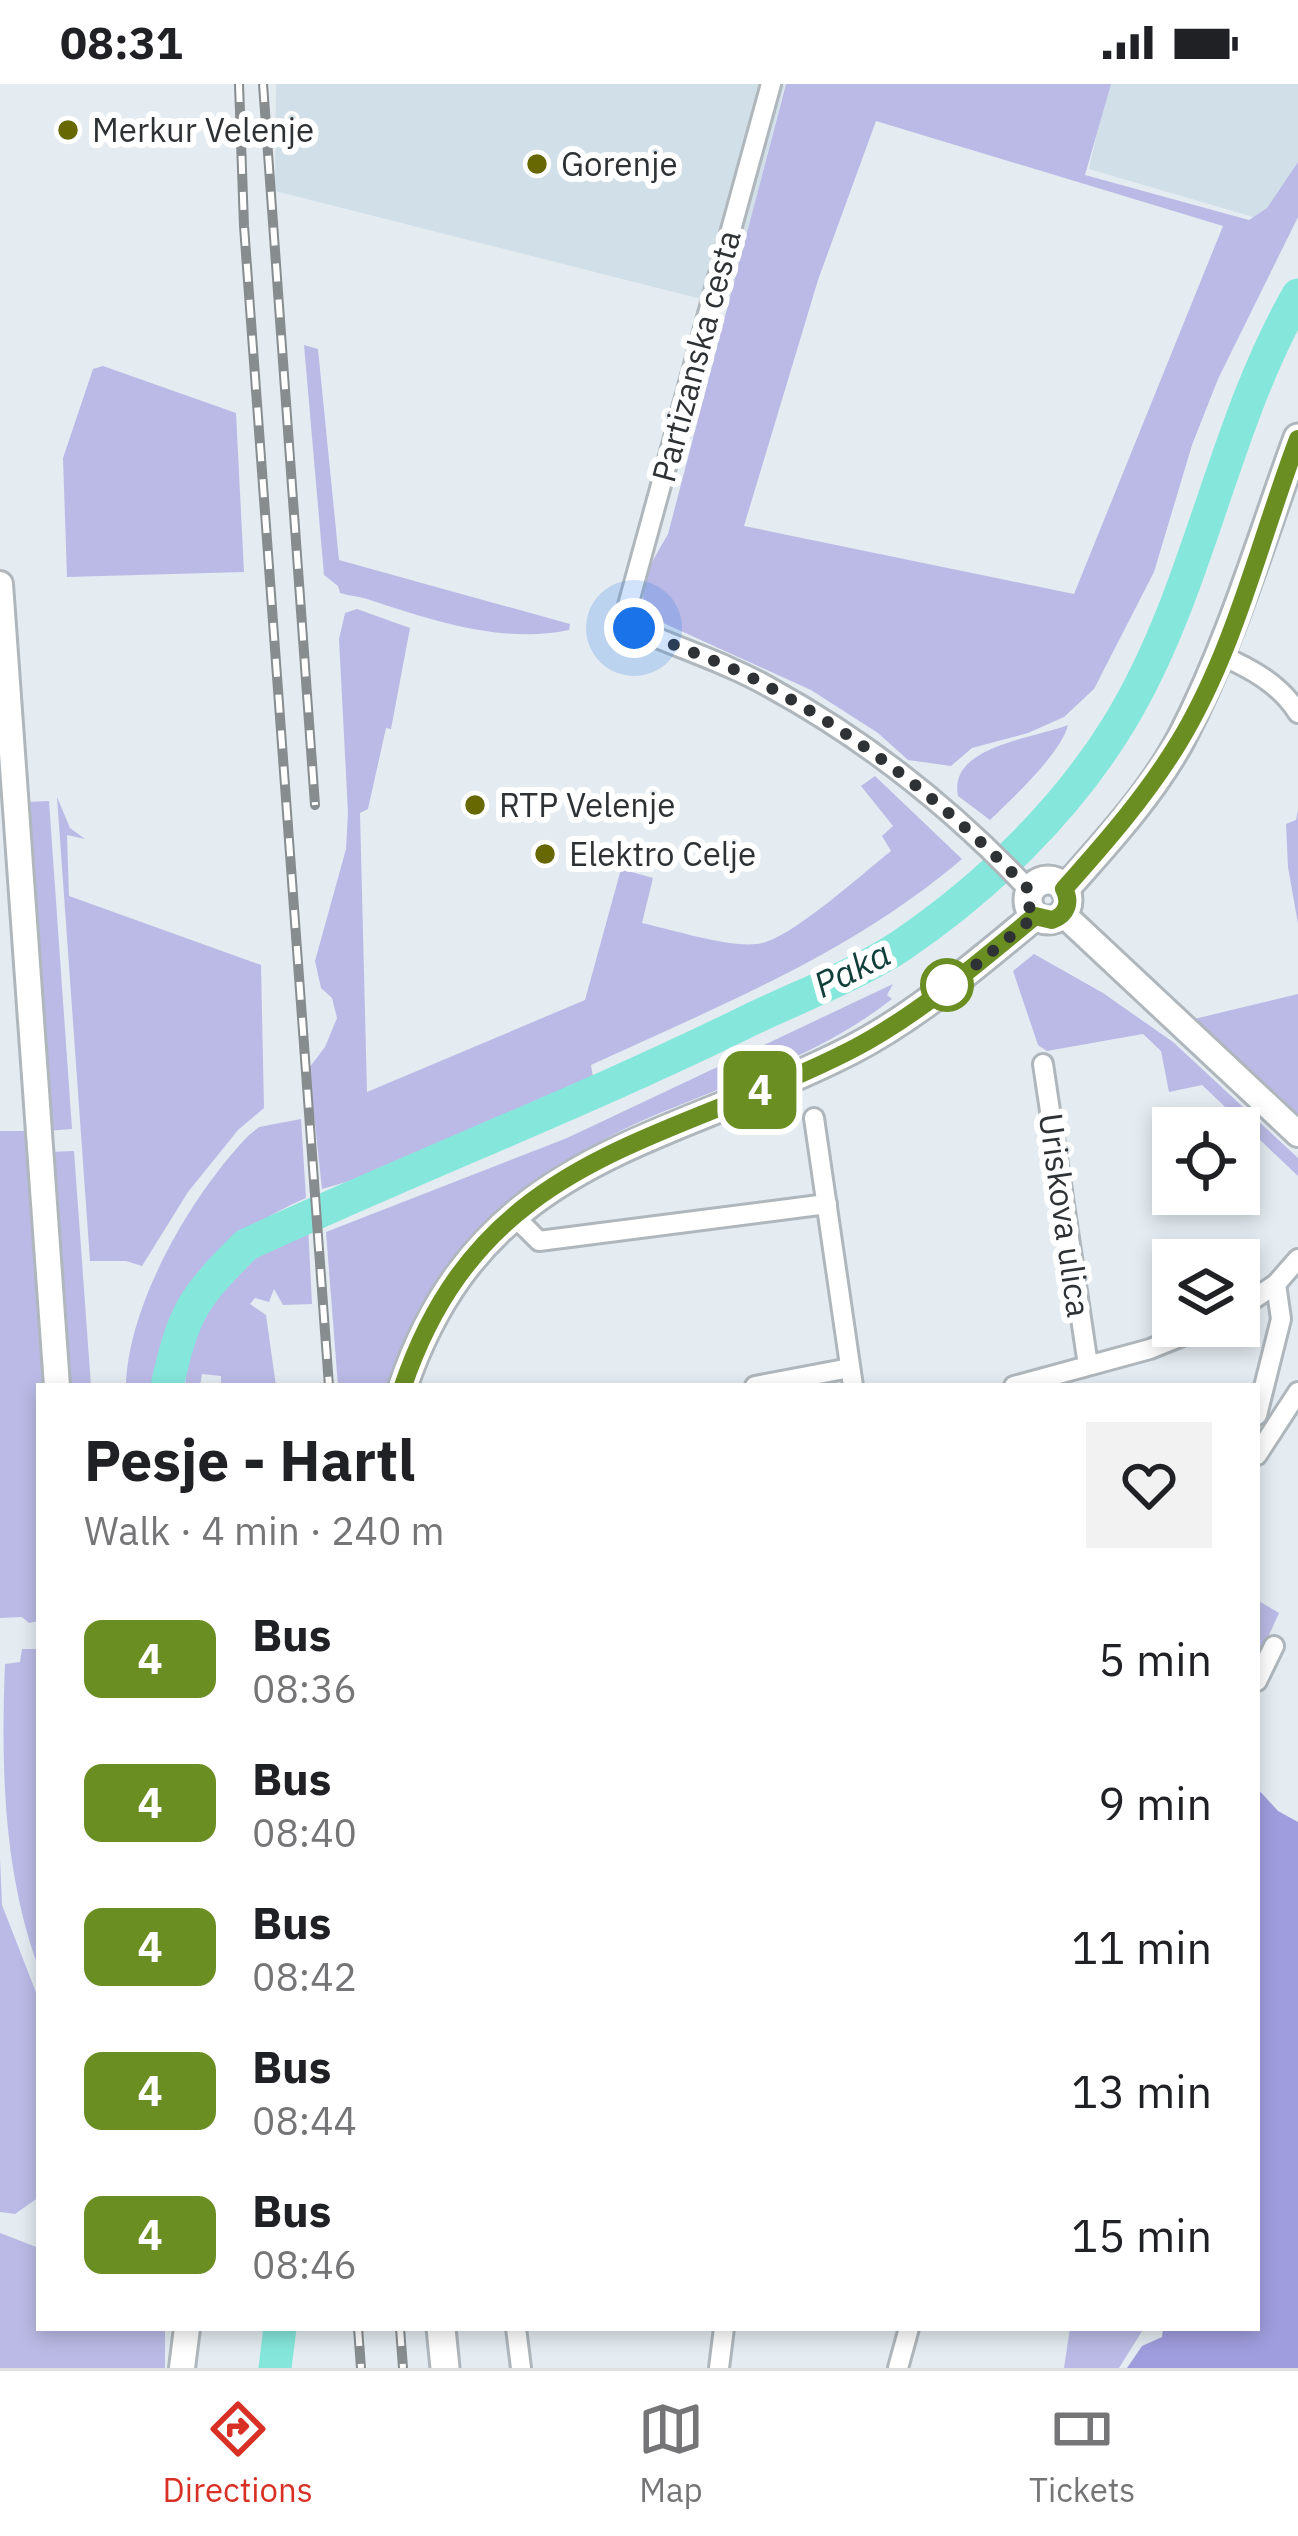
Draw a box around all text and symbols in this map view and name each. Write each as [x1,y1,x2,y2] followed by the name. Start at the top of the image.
[60,13,183,71] text: 08:31
[92,108,314,151] place label: Merkur Velenje
[55,117,81,143] marker: Merkur Velenje
[561,142,678,185] place label: Gorenje
[524,151,550,177] marker: Gorenje
[641,225,750,487] street label: Partizanska cesta
[604,598,664,658] your location
[499,783,675,826] place label: RTP Velenje
[462,792,488,818] marker: RTP Velenje
[569,832,756,875] place label: Elektro Celje
[532,841,558,867] marker: Elektro Celje
[805,929,898,1008] water label: Paka
[922,960,972,1010] unlabelled marker
[721,1051,799,1129] line badge: 4
[747,1062,773,1117] text: 4
[1152,1107,1260,1347] map controls
[1152,1107,1260,1215] button: locate
[1030,1110,1101,1320] street label: Uriskova ulica
[1152,1239,1260,1347] button: layers
[1086,1422,1212,1548] button: heart
[84,1423,415,1497] text: Pesje - Hartl
[84,1505,445,1556] text: Walk · 4 min · 240 m
[252,1605,332,1663] text: Bus
[1098,1630,1212,1688] text: 5 min
[137,1631,163,1686] text: 4
[252,1663,357,1714] text: 08:36
[252,1749,332,1807] text: Bus
[1098,1774,1212,1832] text: 9 min
[137,1775,163,1830] text: 4
[252,1807,357,1858] text: 08:40
[252,1893,332,1951] text: Bus
[1071,1918,1212,1976] text: 11 min
[137,1919,163,1974] text: 4
[252,1951,357,2002] text: 08:42
[252,2037,332,2095] text: Bus
[1071,2062,1212,2120] text: 13 min
[137,2063,163,2118] text: 4
[252,2095,357,2146] text: 08:44
[252,2181,332,2239] text: Bus
[1071,2206,1212,2264] text: 15 min
[137,2207,163,2262] text: 4
[252,2239,357,2290] text: 08:46
[163,2396,313,2511] tab: Directions
[638,2396,704,2511] tab: Map
[1029,2396,1135,2511] tab: Tickets

